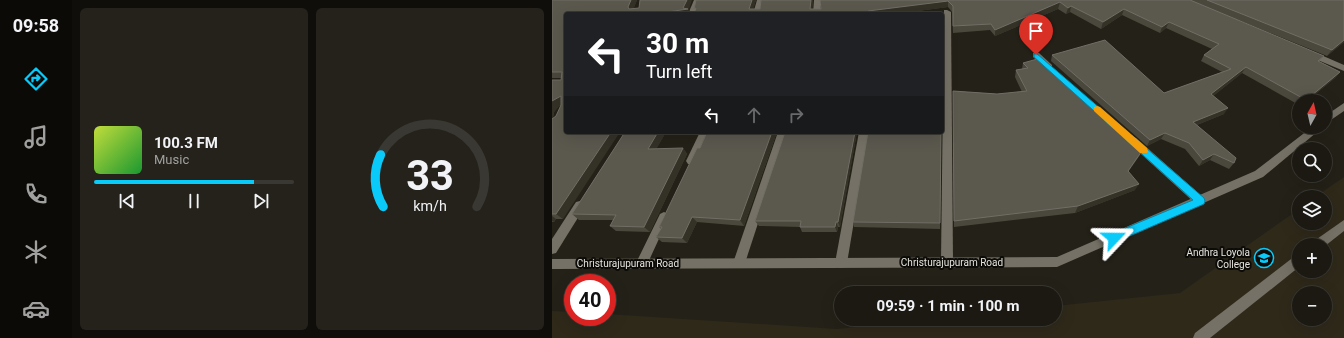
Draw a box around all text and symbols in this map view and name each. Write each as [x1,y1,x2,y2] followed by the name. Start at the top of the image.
[1019,14,1053,55] pin
[13,15,59,36] text: 09:58
[1025,20,1047,42] icon: arrive
[646,27,709,60] text: 30 m
[580,28,632,80] icon: left
[646,61,712,82] text: Turn left
[22,65,50,93] icon: directions
[1292,94,1332,134] north arrow
[1292,94,1332,326] map controls
[701,104,723,126] icon: left
[743,104,765,126] icon: ahead
[785,104,807,126] icon: right
[22,123,50,151] icon: music
[154,134,218,152] text: 100.3 FM
[1292,142,1332,182] button: search
[406,151,454,200] text: 33
[154,152,189,167] text: Music
[22,180,50,208] icon: phone
[116,190,138,212] icon: previous
[183,190,205,212] icon: pause
[250,190,272,212] icon: next
[1292,190,1332,230] button: layers
[413,198,447,214] text: km/h
[1093,217,1135,259] position arrow
[22,238,50,266] icon: climate
[1292,238,1332,278] button: +
[1186,247,1250,270] place label: Andhra Loyola College
[1253,247,1275,269] school or university icon: Andhra Loyola College
[901,257,1003,268] street label: Christurajupuram Road
[577,258,679,269] street label: Christurajupuram Road
[564,274,616,326] speed limit sign: 40
[1292,286,1332,326] button: −
[22,295,50,323] icon: car
[877,297,1019,315] text: 09:59 · 1 min · 100 m

